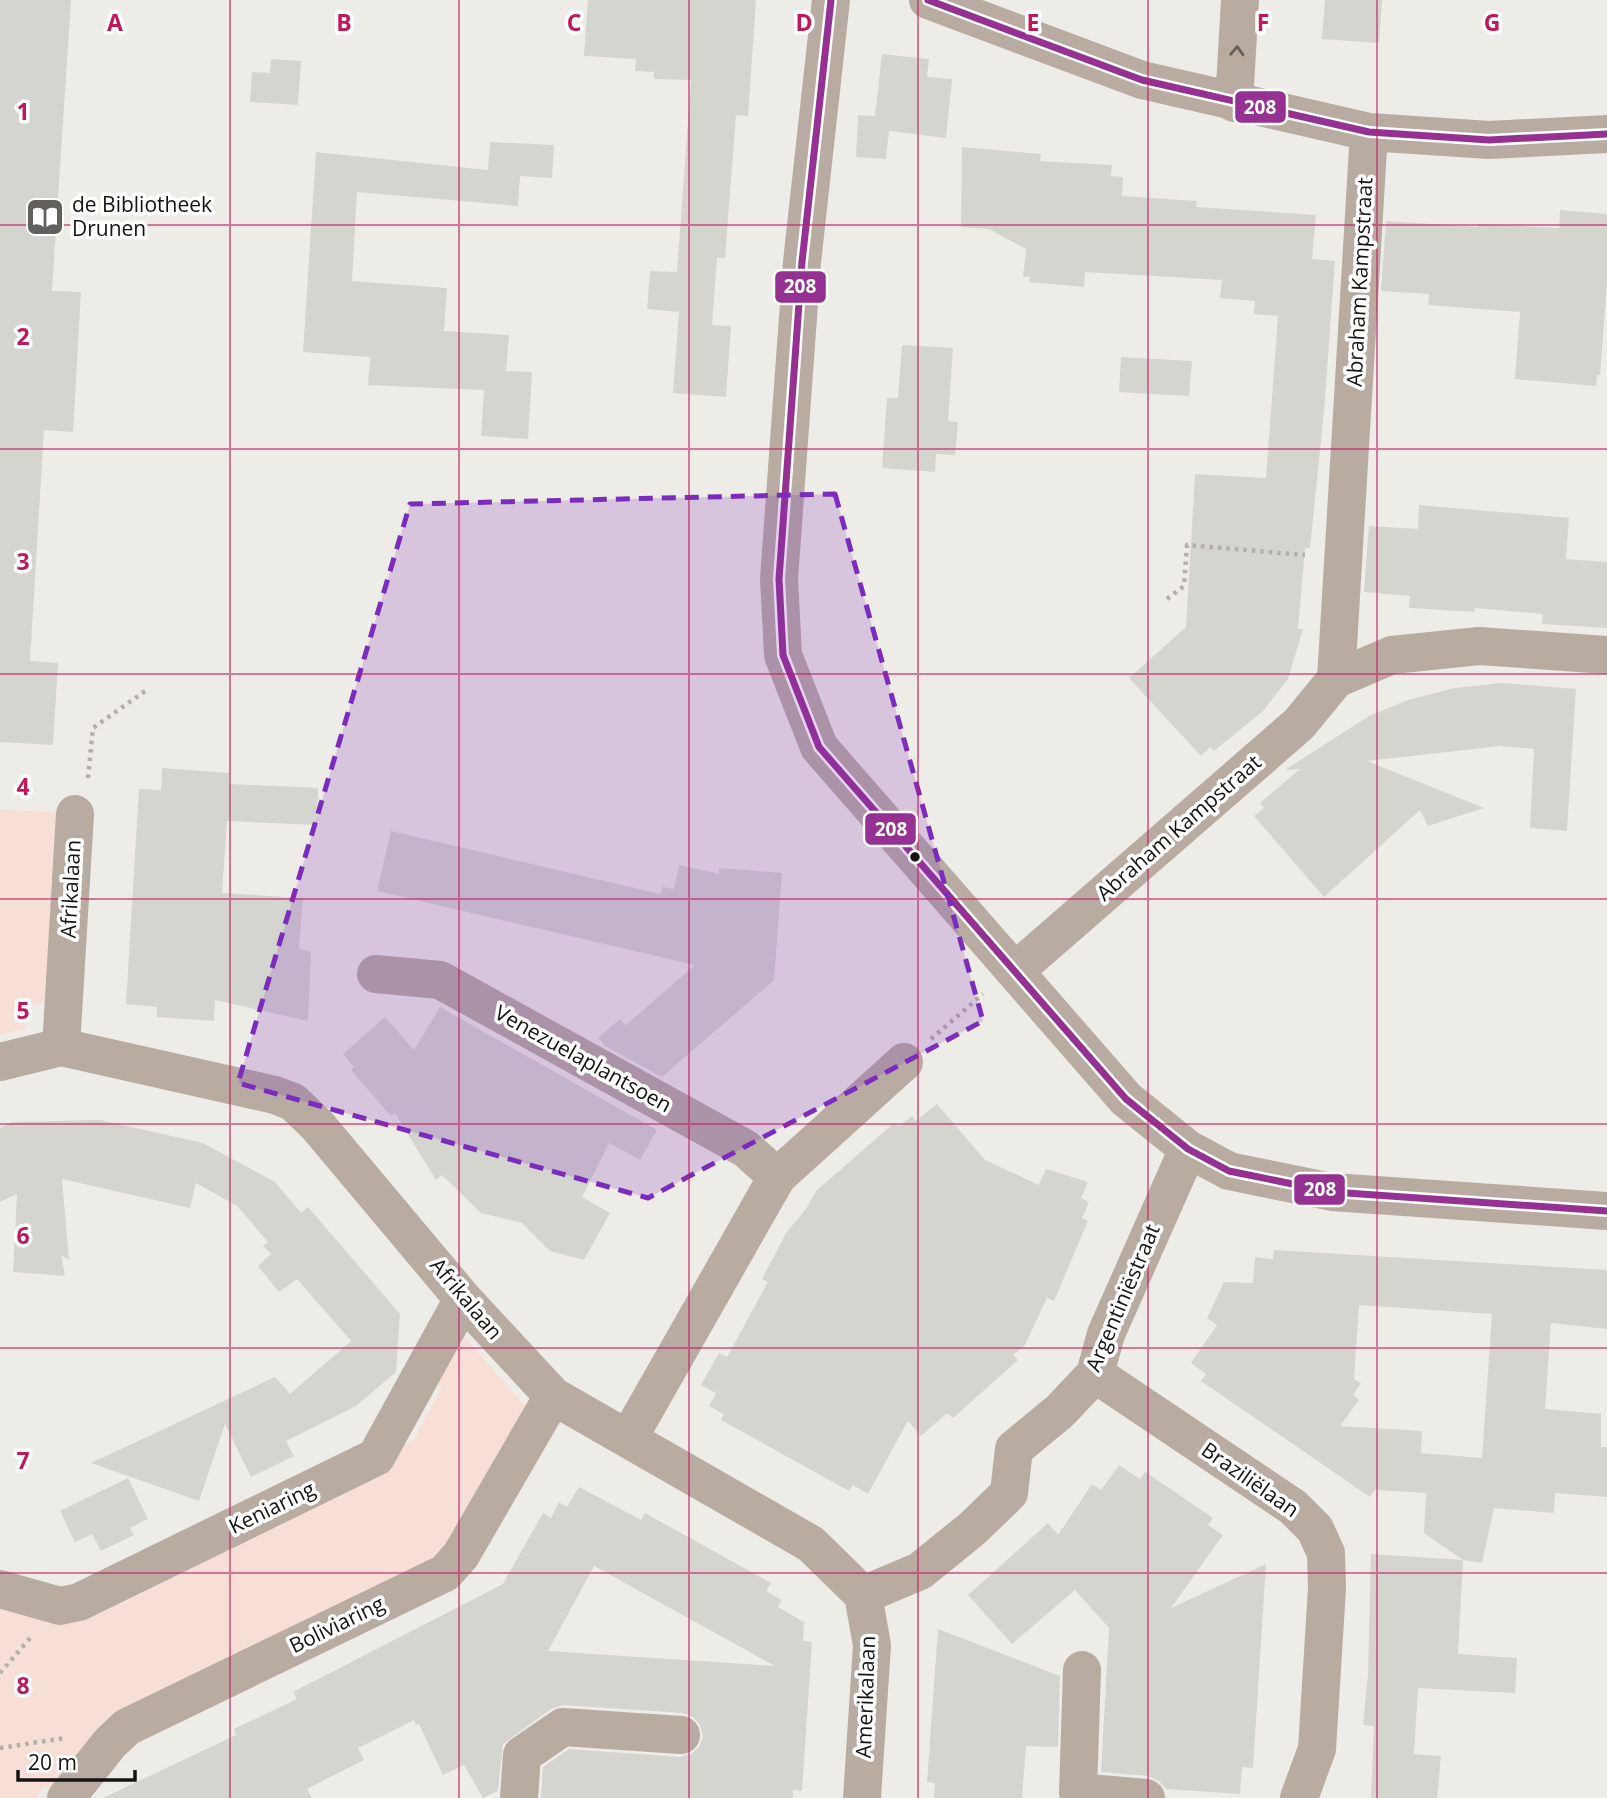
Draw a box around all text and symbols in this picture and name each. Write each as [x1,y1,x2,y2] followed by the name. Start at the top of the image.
[107,6,123,38] text: A
[336,6,352,38] text: B
[567,6,581,38] text: C
[795,6,813,38] text: D
[1027,6,1039,38] text: E
[1257,6,1269,38] text: F
[1484,6,1500,38] text: G
[1229,46,1244,57] one-way arrow
[1234,90,1287,124] line badge: 208
[1244,94,1276,120] text: 208
[16,95,30,127] text: 1
[1340,177,1378,387] street label: Abraham Kampstraat
[72,190,212,242] place label: de Bibliotheek Drunen
[24,196,66,238] library icon: de Bibliotheek Drunen
[774,270,827,304] line badge: 208
[784,273,816,299] text: 208
[16,320,30,352] text: 2
[16,545,30,577] text: 3
[1090,748,1267,907] street label: Abraham Kampstraat
[16,770,30,802] text: 4
[864,812,917,846] line badge: 208
[875,816,907,842] text: 208
[53,839,87,939] street label: Afrikalaan
[908,850,922,864] unlabelled marker
[16,994,30,1026] text: 5
[490,998,677,1118] street label: Venezuelaplantsoen
[1293,1173,1346,1206] line badge: 208
[1304,1176,1336,1202] text: 208
[16,1219,30,1251] text: 6
[1078,1220,1166,1376] street label: Argentiniëstraat
[424,1252,509,1345] street label: Afrikalaan
[1196,1435,1305,1523] street label: Braziliëlaan
[16,1444,30,1476] text: 7
[224,1474,319,1540] street label: Keniaring
[284,1589,389,1659] street label: Boliviaring
[849,1635,881,1759] street label: Amerikalaan
[16,1669,30,1701] text: 8
[18,1738,135,1782] scale bar
[28,1748,77,1776] text: 20 m

